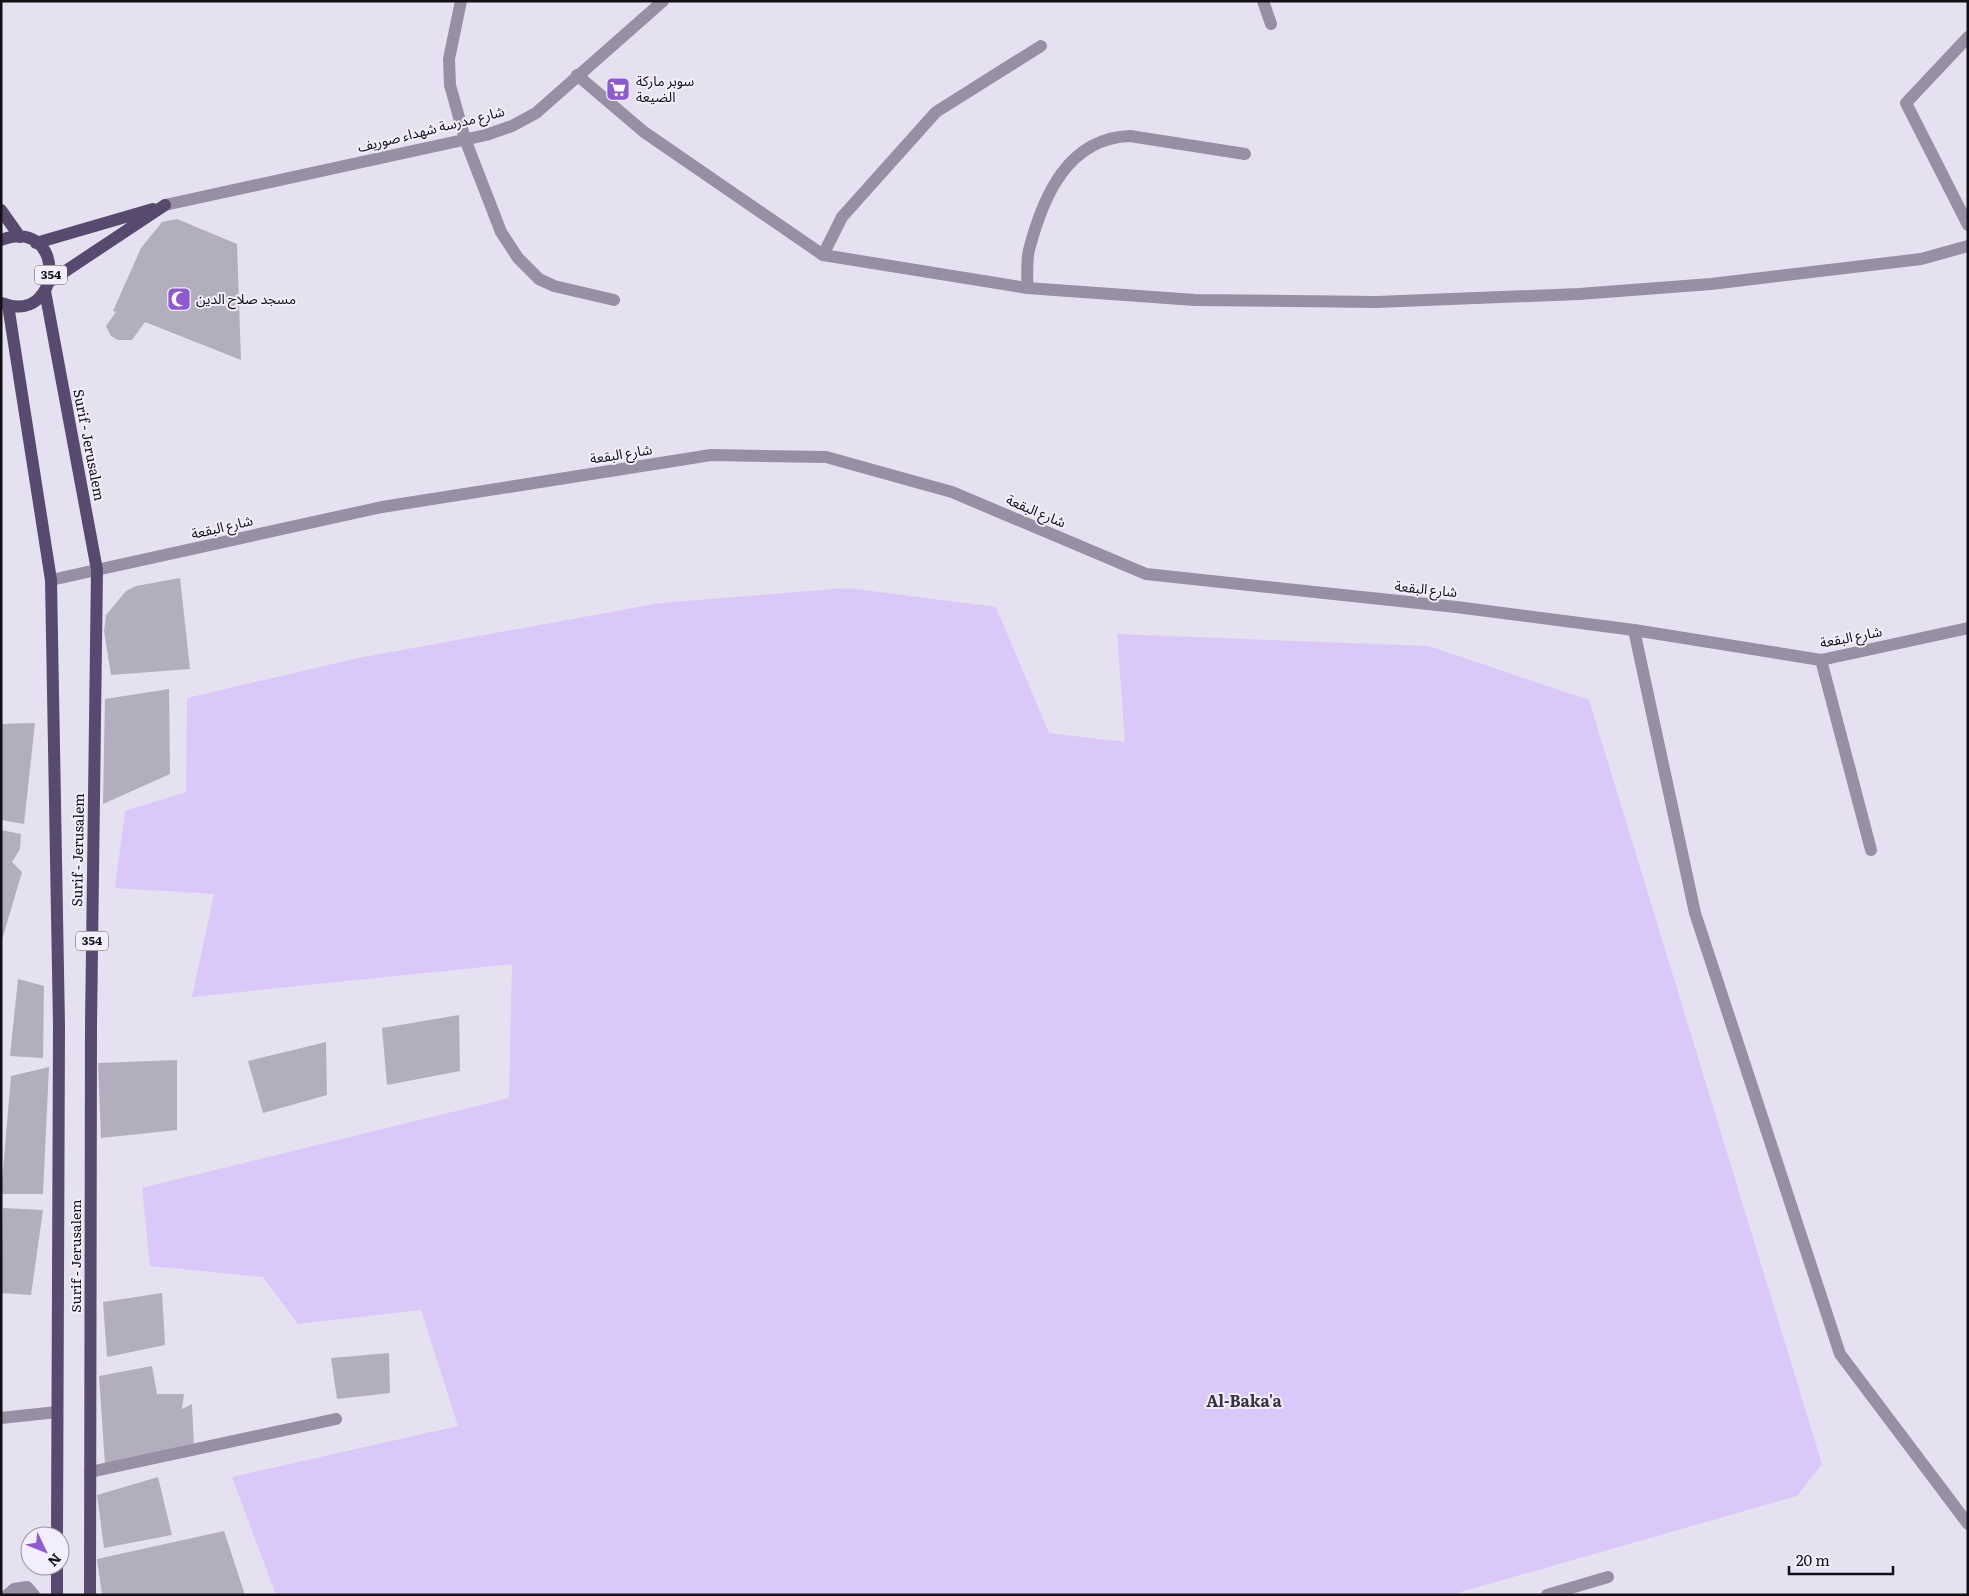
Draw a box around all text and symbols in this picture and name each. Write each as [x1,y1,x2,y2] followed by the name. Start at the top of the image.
[636,70,694,106] place label: سوبر ماركة الضيعة
[605,76,631,102] supermarket icon: سوبر ماركة الضيعة
[355,100,507,158] street label: شارع مدرسة شهداء صوريف
[35,266,67,284] road number: 354
[166,286,192,312] mosque icon: مسجد صلاح الدين
[196,288,296,310] place label: مسجد صلاح الدين
[69,387,111,503] street label: Surif - Jerusalem
[588,438,654,470] street label: شارع البقعة
[1003,489,1069,533] street label: شارع البقعة
[189,509,255,545] street label: شارع البقعة
[1394,575,1458,603] street label: شارع البقعة
[1818,620,1884,654] street label: شارع البقعة
[66,793,88,907] street label: Surif - Jerusalem
[76,931,108,950] road number: 354
[65,1199,85,1313] street label: Surif - Jerusalem
[1206,1388,1283,1412] district label: Al-Baka'a
[20,1526,70,1576] north arrow
[1789,1544,1893,1576] scale bar
[1796,1548,1830,1571] text: 20 m
[44,1549,67,1572] text: N

